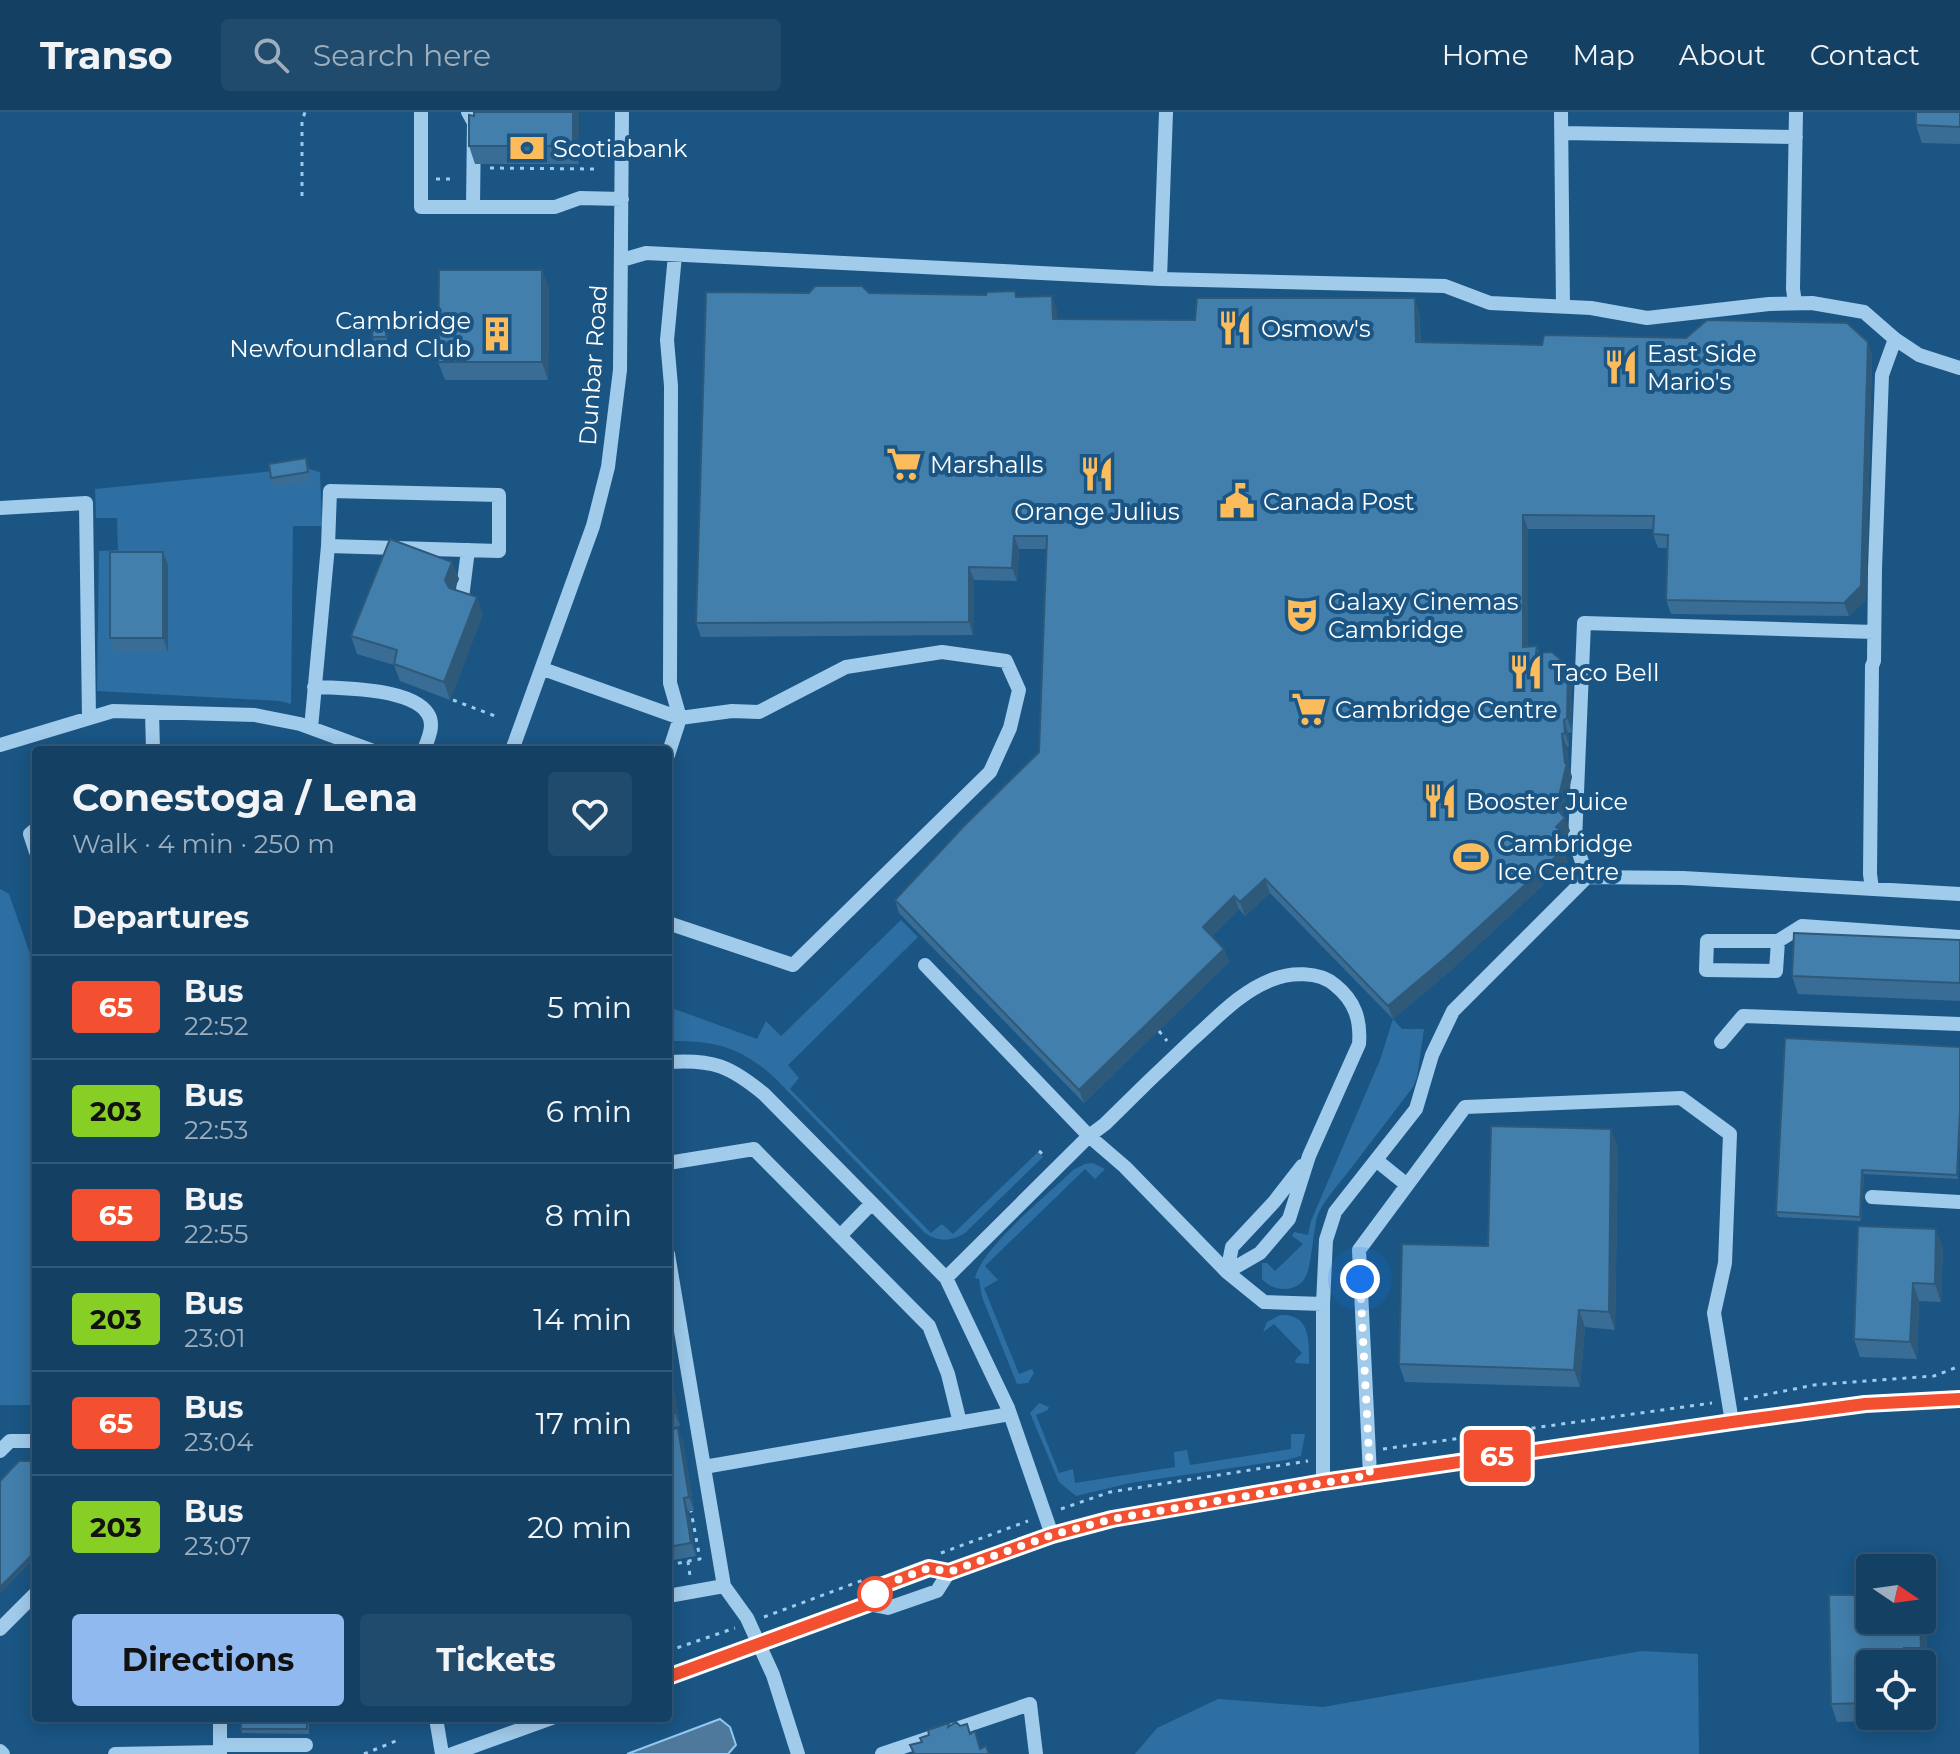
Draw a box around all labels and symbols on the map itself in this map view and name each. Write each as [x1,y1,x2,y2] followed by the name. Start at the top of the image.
[508,129,546,167] bank icon: Scotiabank
[553,134,688,163] place label: Scotiabank
[573,284,613,446] street label: Dunbar Road
[229,306,471,363] place label: Cambridge Newfoundland Club
[1216,309,1254,347] restaurant icon: Osmow's
[1261,314,1371,343] place label: Osmow's
[478,315,516,353] building icon: Cambridge Newfoundland Club
[1647,339,1757,396] place label: East Side Mario's
[1602,348,1640,386] restaurant icon: East Side Mario's
[885,445,923,483] supermarket icon: Marshalls
[930,450,1043,479] place label: Marshalls
[1078,455,1116,493] restaurant icon: Orange Julius
[1218,482,1256,520] public building icon: Canada Post
[1263,487,1415,516] place label: Canada Post
[1014,497,1180,526] place label: Orange Julius
[1328,587,1518,644] place label: Galaxy Cinemas Cambridge
[1283,596,1321,634] theatre icon: Galaxy Cinemas Cambridge
[1507,653,1545,691] restaurant icon: Taco Bell
[1552,658,1659,687] place label: Taco Bell
[1290,690,1328,728] supermarket icon: Cambridge Centre
[1335,695,1558,724] place label: Cambridge Centre
[1421,782,1459,820] restaurant icon: Booster Juice
[1466,787,1628,816] place label: Booster Juice
[1497,829,1633,886] place label: Cambridge Ice Centre
[1452,838,1490,876] sports icon: Cambridge Ice Centre
[1340,1259,1380,1299] your location
[1461,1430,1533,1482] line badge: 65
[1856,1554,1936,1634] north arrow
[858,1577,892,1611] unlabelled marker

